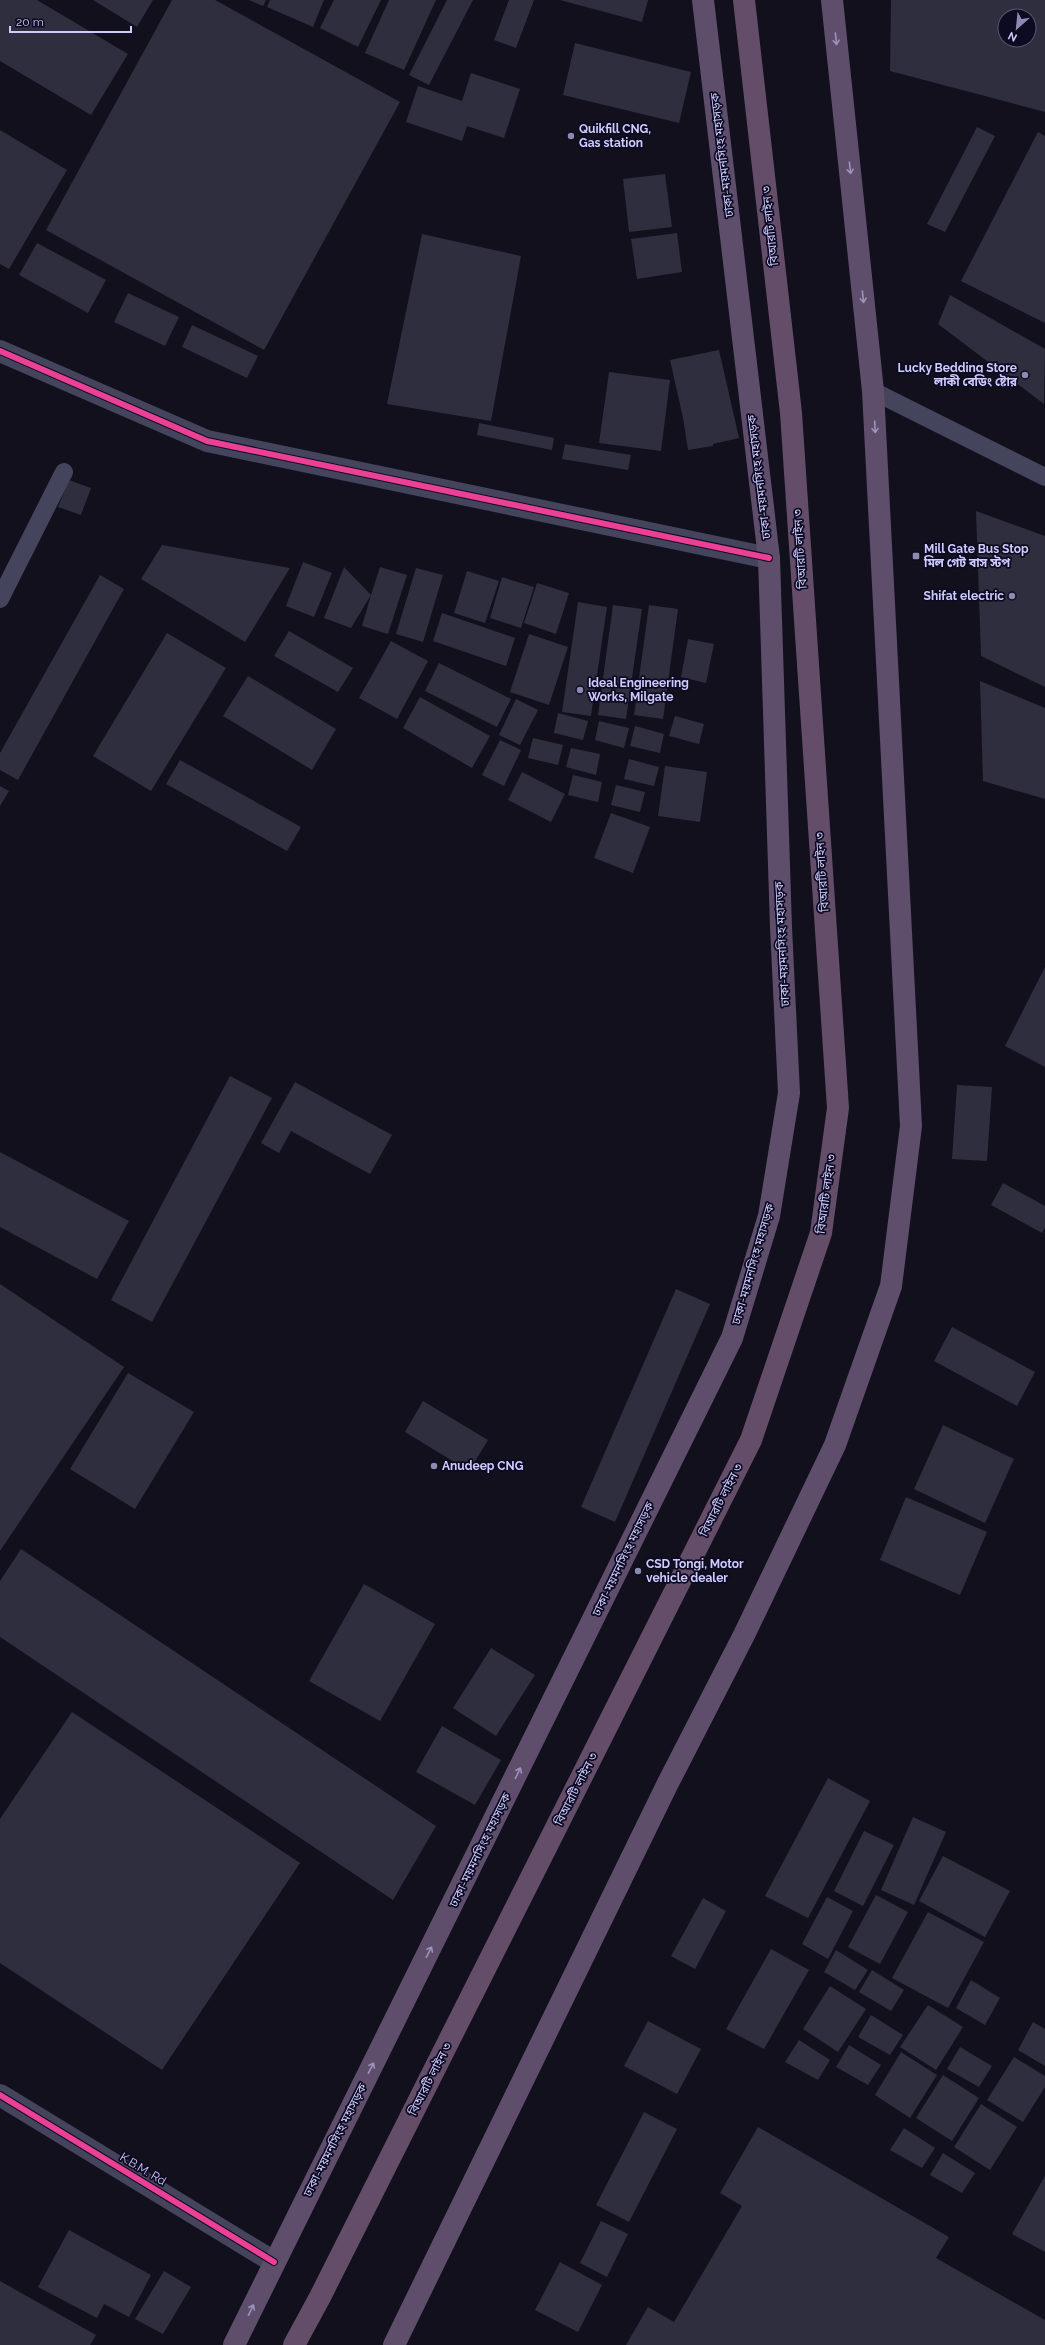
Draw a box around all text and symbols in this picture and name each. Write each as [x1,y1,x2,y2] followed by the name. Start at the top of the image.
[10,8,131,34] scale bar
[997,8,1037,48] north arrow
[16,15,44,29] text: 20 m
[1006,29,1019,44] text: N
[833,32,840,45] one-way arrow
[706,92,737,219] street label: ঢাকা-ময়মনসিংহ মহাসড়ক
[579,122,651,150] place label: Quikfill CNG, Gas station
[566,131,576,141] marker: Quikfill CNG, Gas station
[846,161,853,174] one-way arrow
[758,185,781,268] street label: বিআরটি লাইন ৩
[859,290,867,303] one-way arrow
[898,361,1018,389] place label: Lucky Bedding Store লাকী বেডিং ষ্টোর
[1020,370,1030,380] marker: Lucky Bedding Store লাকী বেডিং ষ্টোর
[743,414,774,541] street label: ঢাকা-ময়মনসিংহ মহাসড়ক
[871,420,878,433] one-way arrow
[789,509,810,590] street label: বিআরটি লাইন ৩
[923,542,1029,570] place label: Mill Gate Bus Stop মিল গেট বাস স্টপ
[911,551,921,561] marker: Mill Gate Bus Stop মিল গেট বাস স্টপ
[924,589,1004,603] place label: Shifat electric
[1007,591,1017,601] marker: Shifat electric
[588,676,689,704] place label: Ideal Engineering Works, Milgate
[575,685,585,695] marker: Ideal Engineering Works, Milgate
[811,832,832,913] street label: বিআরটি লাইন ৩
[771,881,792,1008] street label: ঢাকা-ময়মনসিংহ মহাসড়ক
[812,1153,838,1236] street label: বিআরটি লাইন ৩
[728,1201,777,1327] street label: ঢাকা-ময়মনসিংহ মহাসড়ক
[442,1459,524,1473] place label: Anudeep CNG
[429,1461,439,1471] marker: Anudeep CNG
[695,1461,745,1540] street label: বিআরটি লাইন ৩
[588,1499,657,1619] street label: ঢাকা-ময়মনসিংহ মহাসড়ক
[646,1557,744,1585] place label: CSD Tongi, Motor vehicle dealer
[633,1566,643,1576] marker: CSD Tongi, Motor vehicle dealer
[550,1750,600,1829] street label: বিআরটি লাইন ৩
[515,1767,522,1779] one-way arrow
[445,1790,514,1910] street label: ঢাকা-ময়মনসিংহ মহাসড়ক
[426,1946,433,1958] one-way arrow
[404,2040,454,2119] street label: বিআরটি লাইন ৩
[368,2062,375,2074] one-way arrow
[299,2080,370,2200] street label: ঢাকা-ময়মনসিংহ মহাসড়ক
[117,2150,169,2188] street label: K.B.M. Rd
[248,2304,255,2316] one-way arrow

